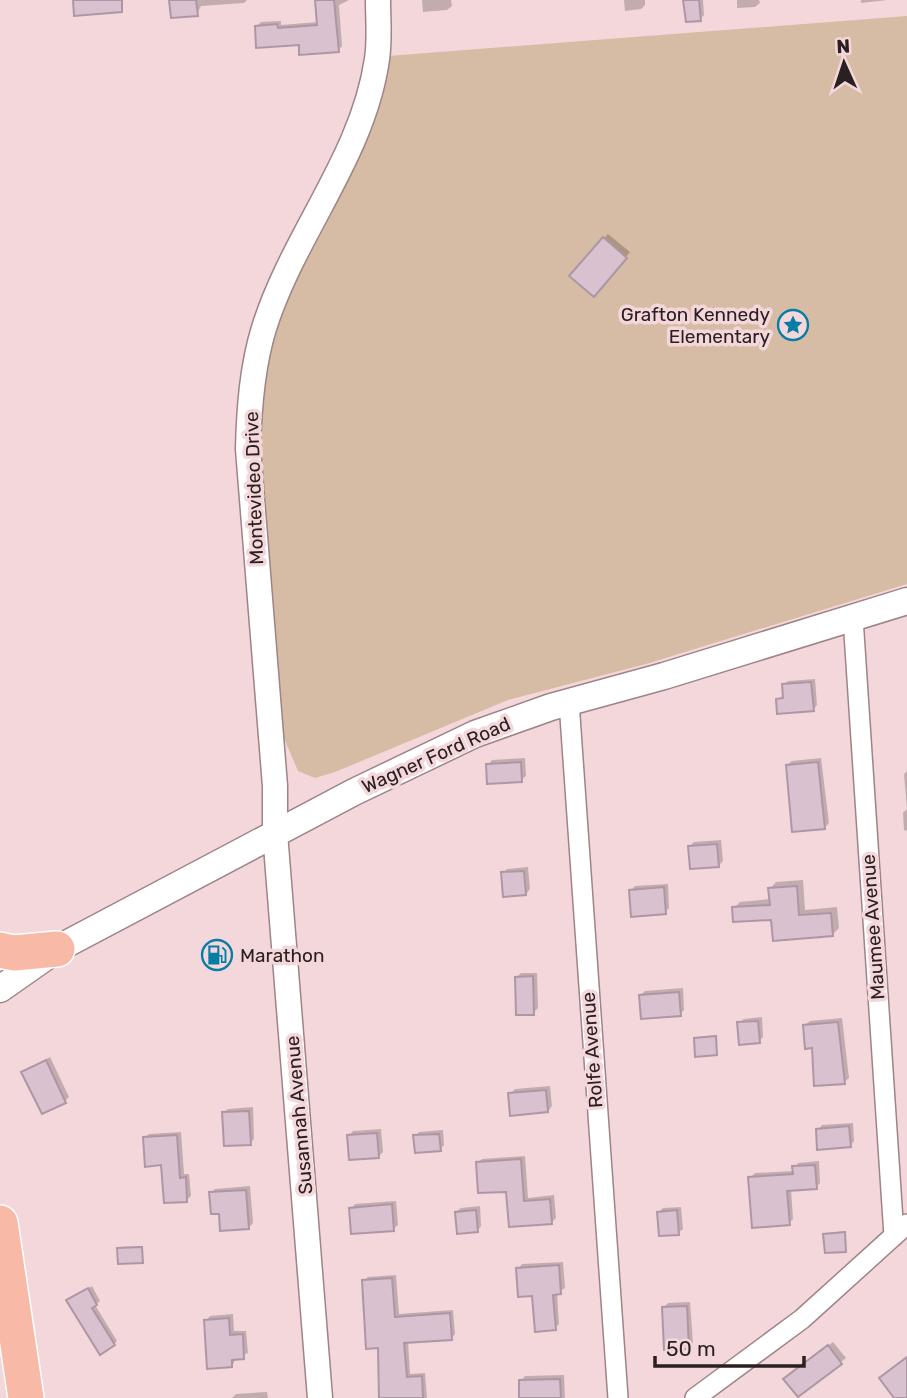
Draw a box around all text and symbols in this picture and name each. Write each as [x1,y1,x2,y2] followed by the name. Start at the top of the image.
[809,28,879,98] north arrow
[836,35,851,58] text: N
[621,303,770,348] place label: Grafton Kennedy Elementary
[776,308,810,342] place icon: Grafton Kennedy Elementary
[240,411,268,565] street label: Montevideo Drive
[358,712,514,798] street label: Wagner Ford Road
[856,853,890,1001] street label: Maumee Avenue
[200,938,234,972] fuel station icon: Marathon
[240,944,324,967] place label: Marathon
[576,991,608,1109] street label: Rolfe Avenue
[281,1035,317,1195] street label: Susannah Avenue
[655,1324,804,1368] scale bar
[666,1336,716,1361] text: 50 m

